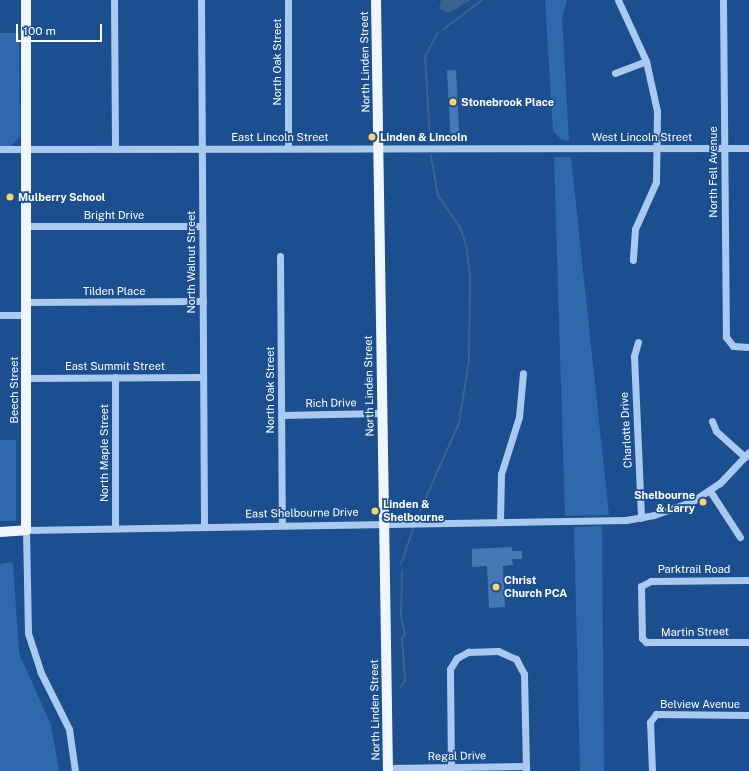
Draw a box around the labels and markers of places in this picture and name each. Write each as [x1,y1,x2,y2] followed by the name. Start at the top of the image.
[461,95,554,109] place label: Stonebrook Place
[448,97,458,107] marker: Stonebrook Place
[380,130,467,144] place label: Linden & Lincoln
[367,132,377,142] marker: Linden & Lincoln
[18,190,105,204] place label: Mulberry School
[5,192,15,202] marker: Mulberry School
[634,489,695,515] place label: Shelbourne & Larry
[698,497,708,507] marker: Shelbourne & Larry
[383,498,444,524] place label: Linden & Shelbourne
[370,506,380,516] marker: Linden & Shelbourne
[504,574,567,600] place label: Christ Church PCA
[491,582,501,592] marker: Christ Church PCA

